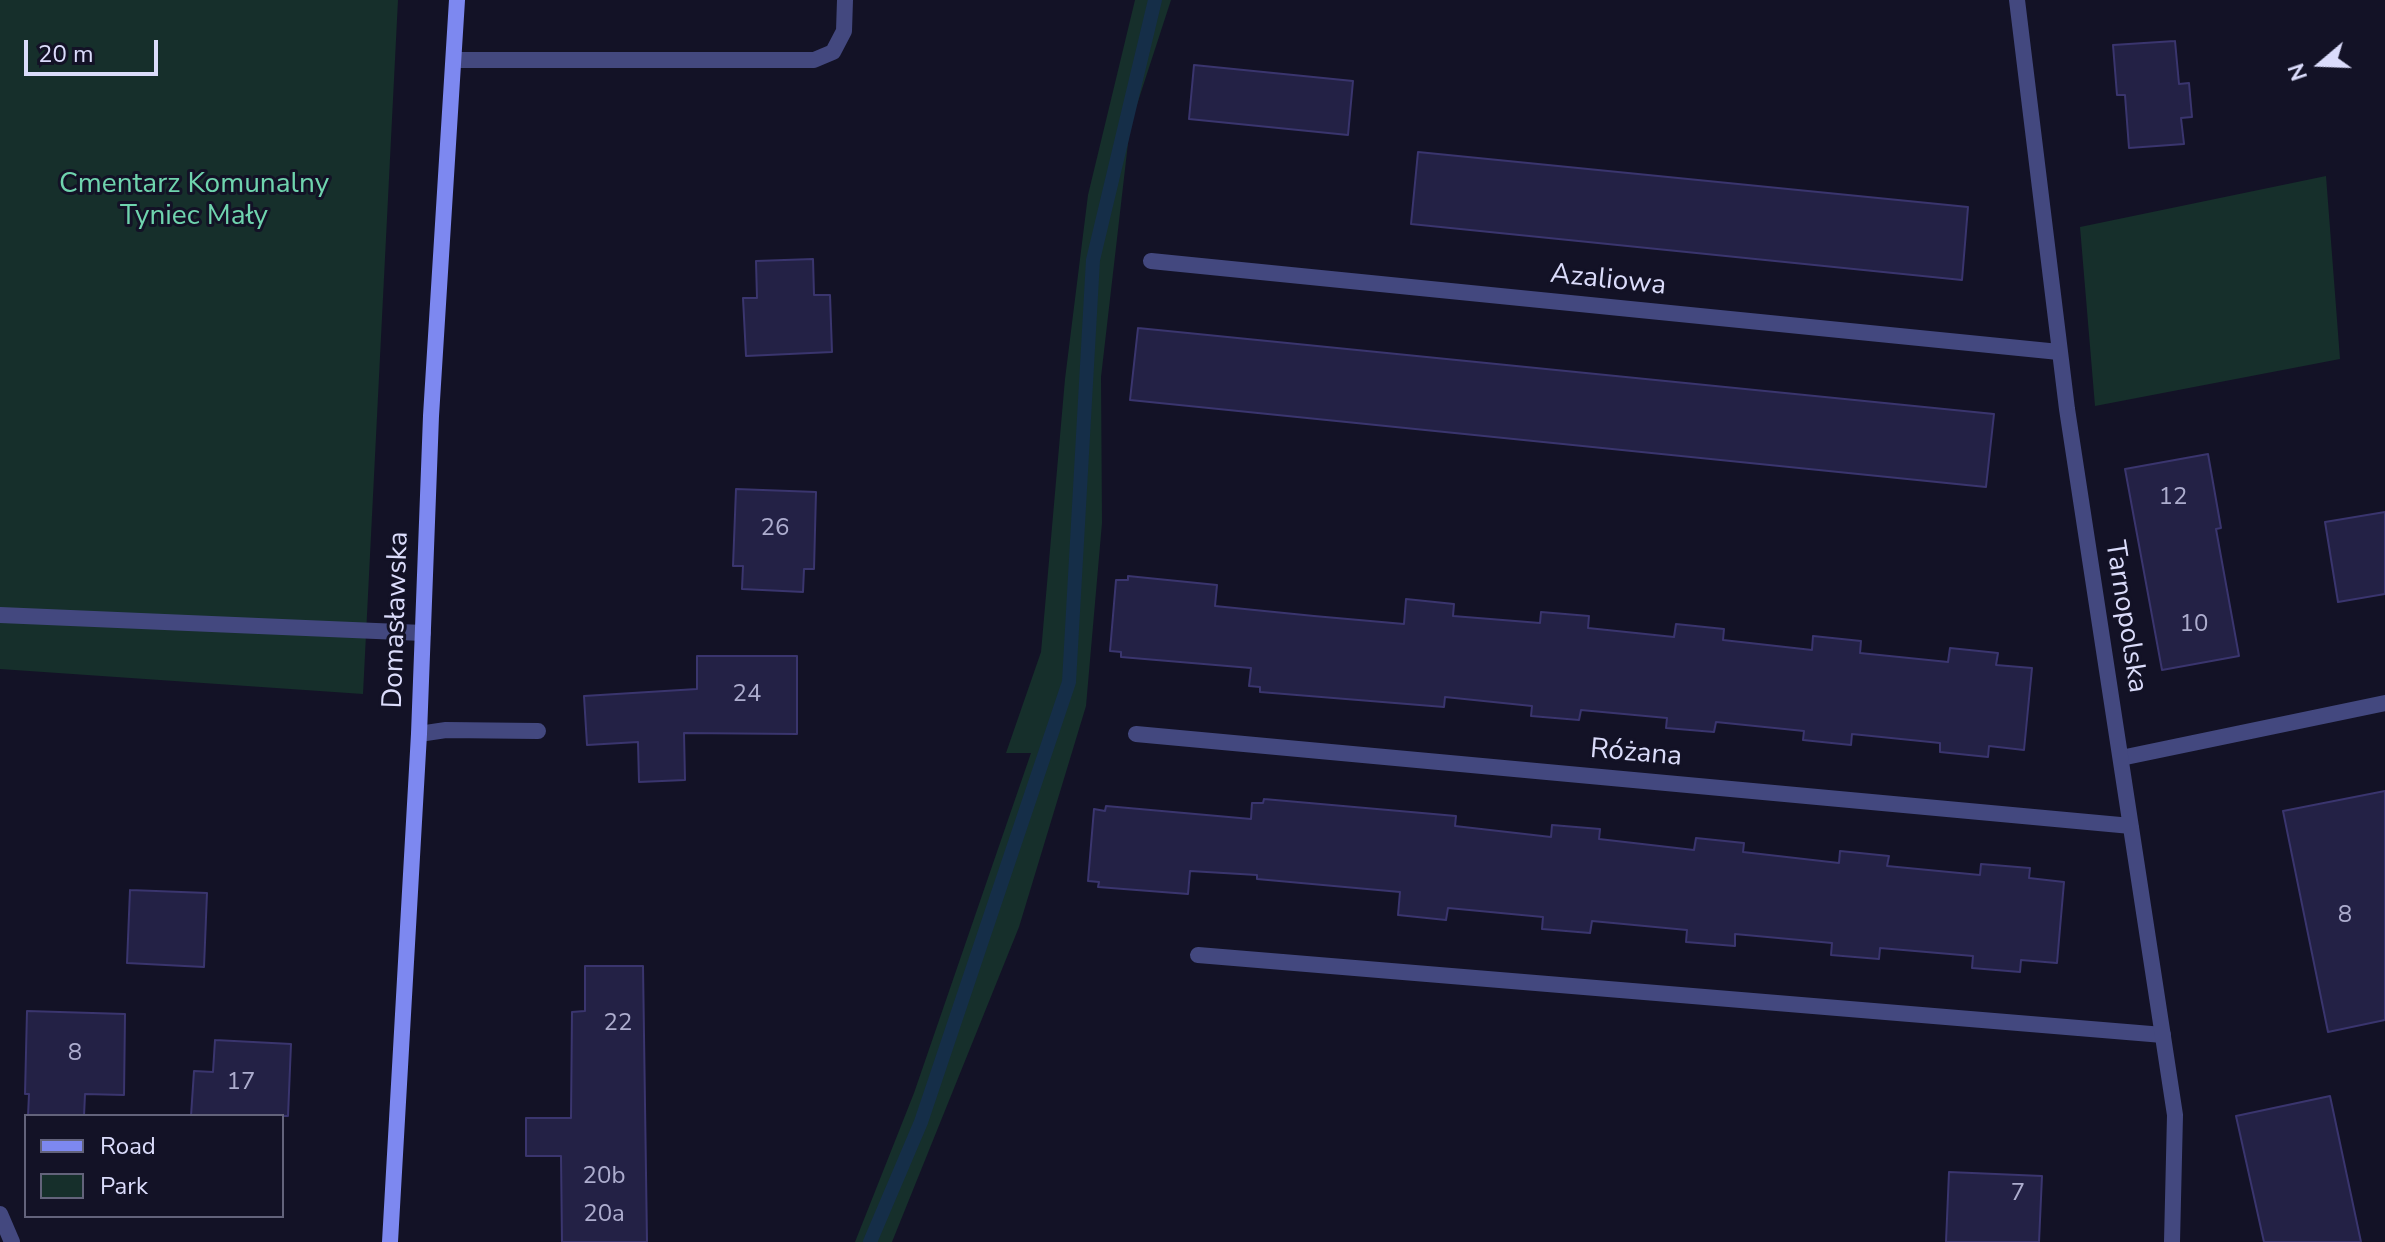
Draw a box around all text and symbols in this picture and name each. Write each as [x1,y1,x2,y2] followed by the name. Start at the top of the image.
[28,24,162,74] scale bar
[2281,24,2361,104] north arrow
[38,38,94,70] text: 20 m
[2281,59,2315,84] text: N
[59,168,329,234] park label: Cmentarz Komunalny Tyniec Mały
[1548,258,1668,304] street label: Azaliowa
[2159,484,2187,512] house number: 12
[761,515,789,543] house number: 26
[377,531,417,709] street label: Domasławska
[2096,539,2154,695] street label: Tarnopolska
[2180,611,2208,639] house number: 10
[733,681,761,709] house number: 24
[1589,733,1683,775] street label: Różana
[2338,902,2352,930] house number: 8
[604,1010,632,1038] house number: 22
[68,1040,82,1068] house number: 8
[227,1069,255,1097] house number: 17
[24,1114,284,1218] legend
[100,1130,156,1162] text: Road
[583,1163,625,1191] house number: 20b
[100,1170,148,1202] text: Park
[2011,1180,2025,1208] house number: 7
[583,1201,625,1229] house number: 20a

